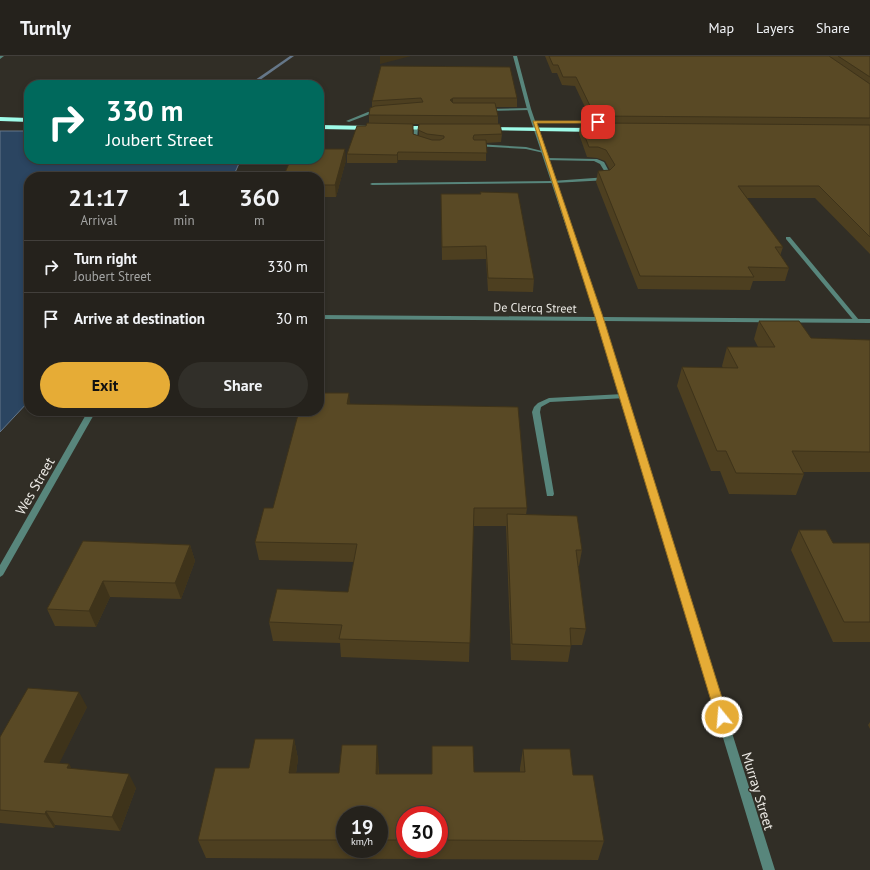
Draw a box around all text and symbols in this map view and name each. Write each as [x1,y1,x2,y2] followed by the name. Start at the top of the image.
[20,16,71,40] text: Turnly
[708,19,734,37] text: Map
[756,19,794,37] text: Layers
[816,19,850,37] text: Share
[106,92,183,129] text: 330 m
[40,96,92,148] icon: right
[581,105,615,139] pin
[587,111,609,133] icon: arrive
[106,128,213,151] text: Joubert Street
[68,182,129,213] text: 21:17
[177,182,191,213] text: 1
[239,182,280,213] text: 360
[81,212,117,229] text: Arrival
[173,212,195,229] text: min
[254,212,265,229] text: m
[74,249,137,268] text: Turn right
[40,256,62,278] icon: right
[267,257,308,276] text: 330 m
[74,268,151,285] text: Joubert Street
[493,299,577,316] street label: De Clercq Street
[40,308,62,330] icon: arrive
[74,309,205,328] text: Arrive at destination
[275,309,308,328] text: 30 m
[40,362,170,408] button: Exit
[178,362,308,408] button: Share
[11,454,59,518] street label: Wes Street
[701,696,743,738] position arrow
[738,750,778,832] street label: Murray Street
[396,806,448,858] speed limit sign: 30
[351,814,373,840] text: 19
[351,835,373,848] text: km/h

